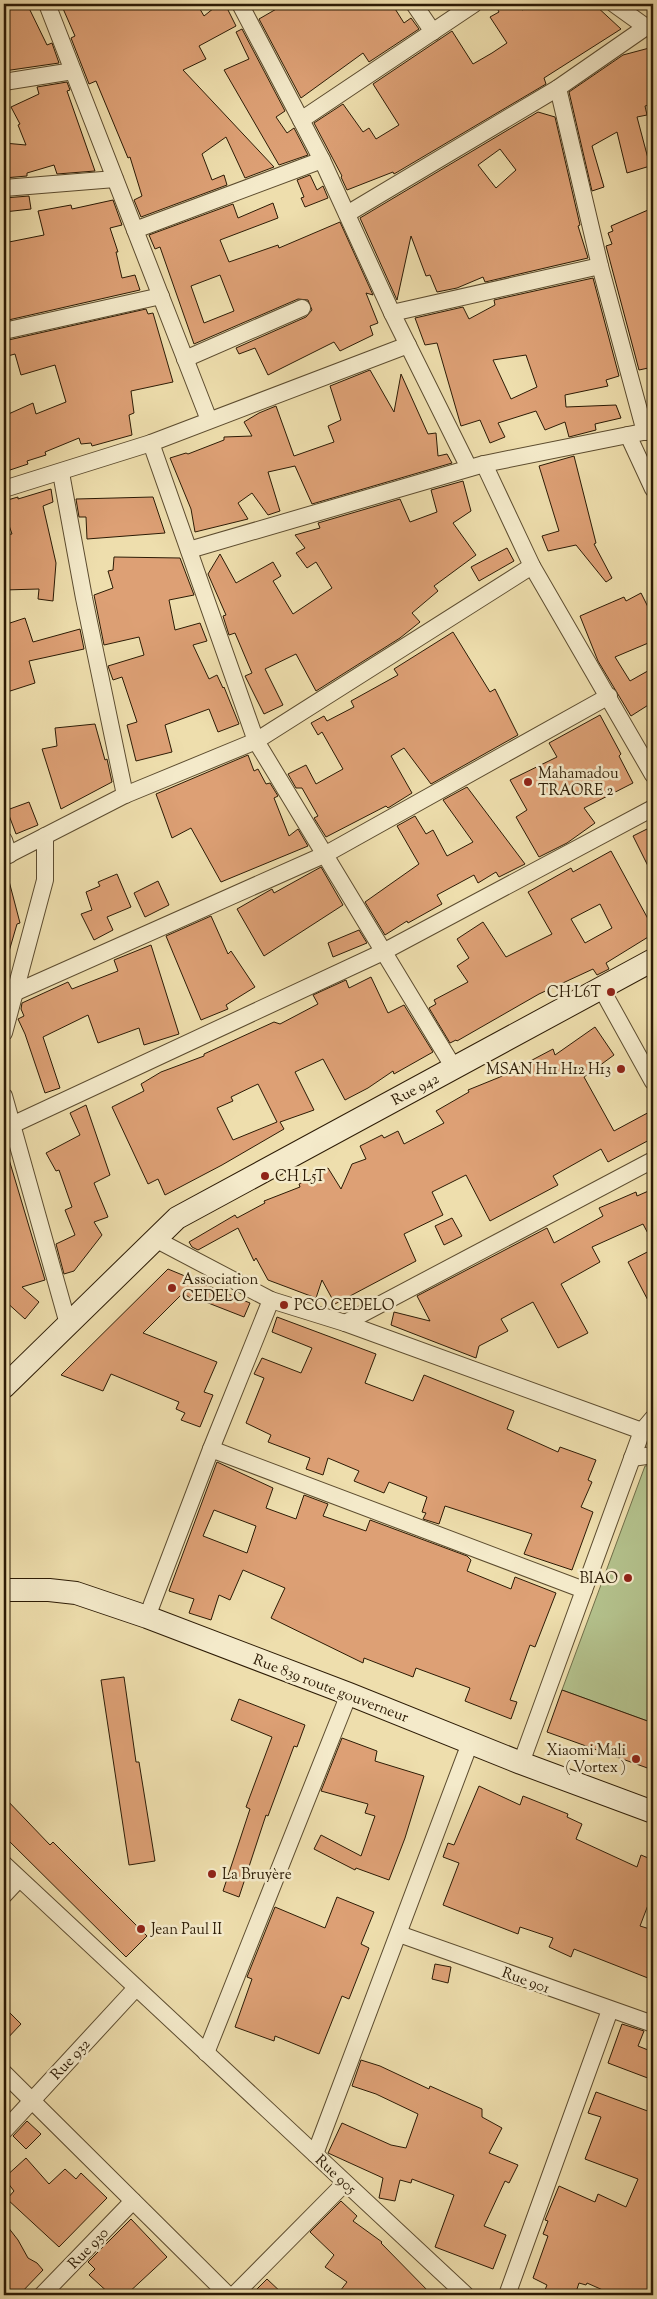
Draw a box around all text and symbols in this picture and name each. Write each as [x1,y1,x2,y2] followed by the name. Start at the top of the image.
[538,764,619,802] place label: Mahamadou TRAORE 2
[522,776,534,788] marker: Mahamadou TRAORE 2
[547,983,601,1004] place label: CH L6T
[605,986,617,998] marker: CH L6T
[486,1060,611,1081] place label: MSAN H11 H12 H13
[615,1063,627,1075] marker: MSAN H11 H12 H13
[388,1069,443,1112] street label: Rue 942
[275,1167,326,1188] place label: CH L5T
[259,1170,271,1182] marker: CH L5T
[182,1270,259,1308] place label: Association CEDELO
[166,1282,178,1294] marker: Association CEDELO
[294,1296,395,1317] place label: PCO CEDELO
[278,1299,290,1311] marker: PCO CEDELO
[579,1569,618,1590] place label: BIAO
[622,1572,634,1584] marker: BIAO
[250,1650,412,1729] street label: Rue 839 route gouverneur
[547,1741,626,1779] place label: Xiaomi Mali ( Vortex )
[630,1753,642,1765] marker: Xiaomi Mali ( Vortex )
[222,1865,292,1886] place label: La Bruyère
[206,1868,218,1880] marker: La Bruyère
[150,1920,222,1941] place label: Jean Paul II
[135,1923,147,1935] marker: Jean Paul II
[499,1963,552,2000] street label: Rue 901
[47,2035,96,2085] street label: Rue 932
[310,2151,360,2200] street label: Rue 905
[64,2224,114,2274] street label: Rue 930

